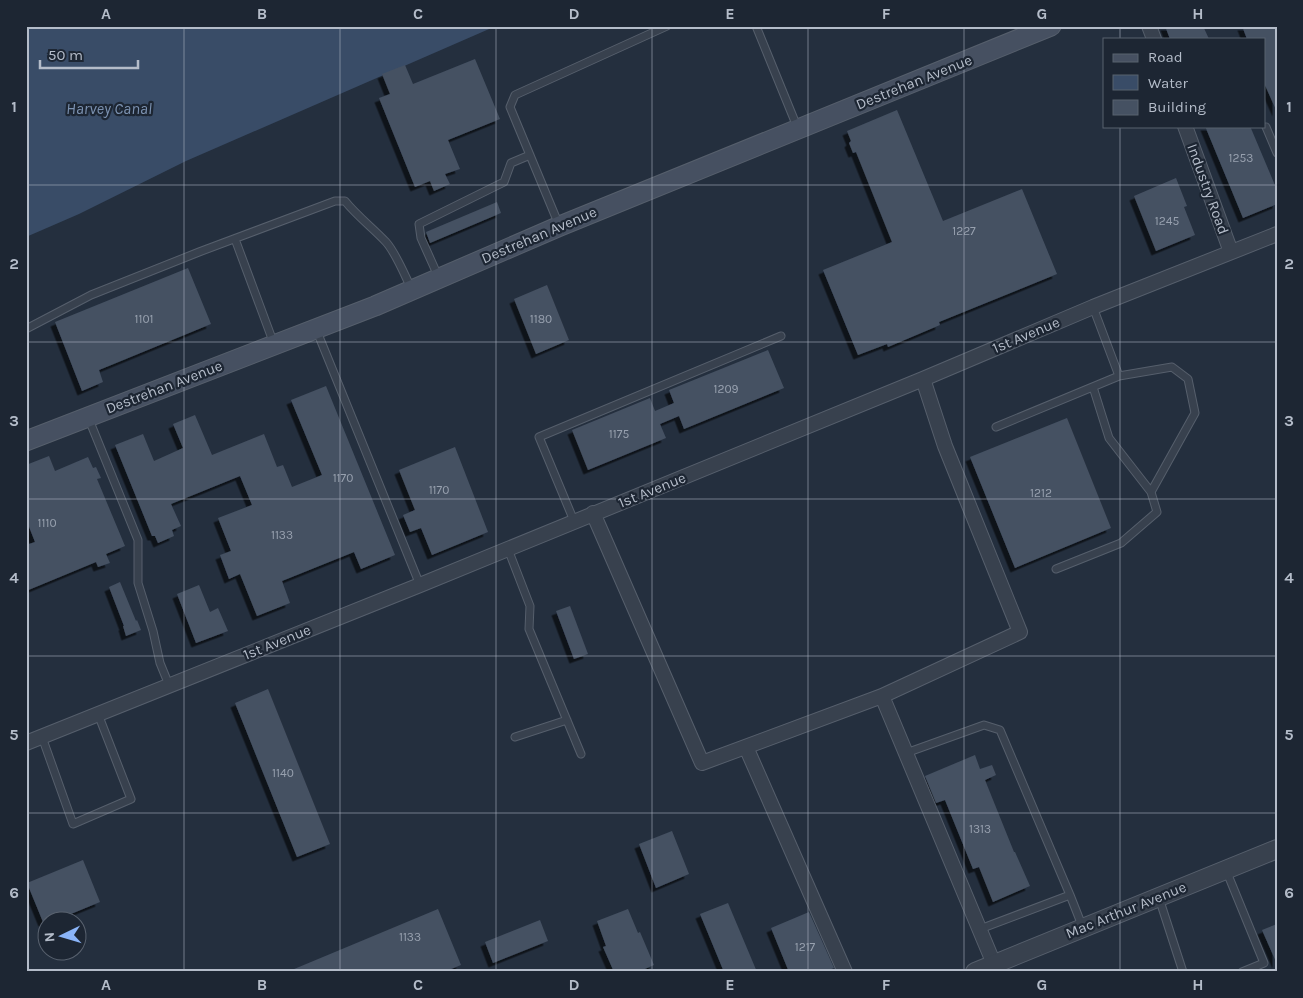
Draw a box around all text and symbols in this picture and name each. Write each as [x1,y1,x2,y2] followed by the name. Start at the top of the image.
[101,4,111,23] text: A
[257,4,267,23] text: B
[413,4,423,23] text: C
[569,4,580,23] text: D
[725,4,735,23] text: E
[882,4,891,23] text: F
[1037,4,1047,23] text: G
[1192,4,1204,23] text: H
[40,38,138,70] scale bar
[1103,38,1266,128] legend
[48,46,83,64] text: 50 m
[1148,48,1183,66] text: Road
[853,51,975,113] street label: Destrehan Avenue
[1148,74,1189,92] text: Water
[11,97,17,116] text: 1
[1286,97,1292,116] text: 1
[1148,98,1206,116] text: Building
[66,99,152,118] water label: Harvey Canal
[1183,141,1233,237] street label: Industry Road
[1229,151,1253,165] house number: 1253
[479,203,599,267] street label: Destrehan Avenue
[1155,214,1179,228] house number: 1245
[952,224,976,238] house number: 1227
[9,254,19,273] text: 2
[1284,254,1294,273] text: 2
[134,312,154,326] house number: 1101
[530,312,552,326] house number: 1180
[990,313,1062,357] street label: 1st Avenue
[103,356,225,418] street label: Destrehan Avenue
[713,382,739,396] house number: 1209
[9,411,19,430] text: 3
[1284,411,1294,430] text: 3
[609,427,629,441] house number: 1175
[616,468,688,512] street label: 1st Avenue
[333,471,353,485] house number: 1170
[429,483,449,497] house number: 1170
[1030,486,1052,500] house number: 1212
[37,516,57,530] house number: 1110
[271,528,293,542] house number: 1133
[9,568,19,587] text: 4
[1284,568,1294,587] text: 4
[241,620,313,664] street label: 1st Avenue
[9,725,19,744] text: 5
[1284,725,1294,744] text: 5
[272,766,294,780] house number: 1140
[969,822,991,836] house number: 1313
[1063,878,1189,942] street label: Mac Arthur Avenue
[9,883,19,902] text: 6
[1284,883,1294,902] text: 6
[38,910,88,960] north arrow
[399,930,421,944] house number: 1133
[41,931,58,943] text: N
[795,940,816,954] house number: 1217
[101,975,111,994] text: A
[257,975,267,994] text: B
[413,975,423,994] text: C
[569,975,580,994] text: D
[725,975,735,994] text: E
[882,975,891,994] text: F
[1037,975,1047,994] text: G
[1192,975,1204,994] text: H

